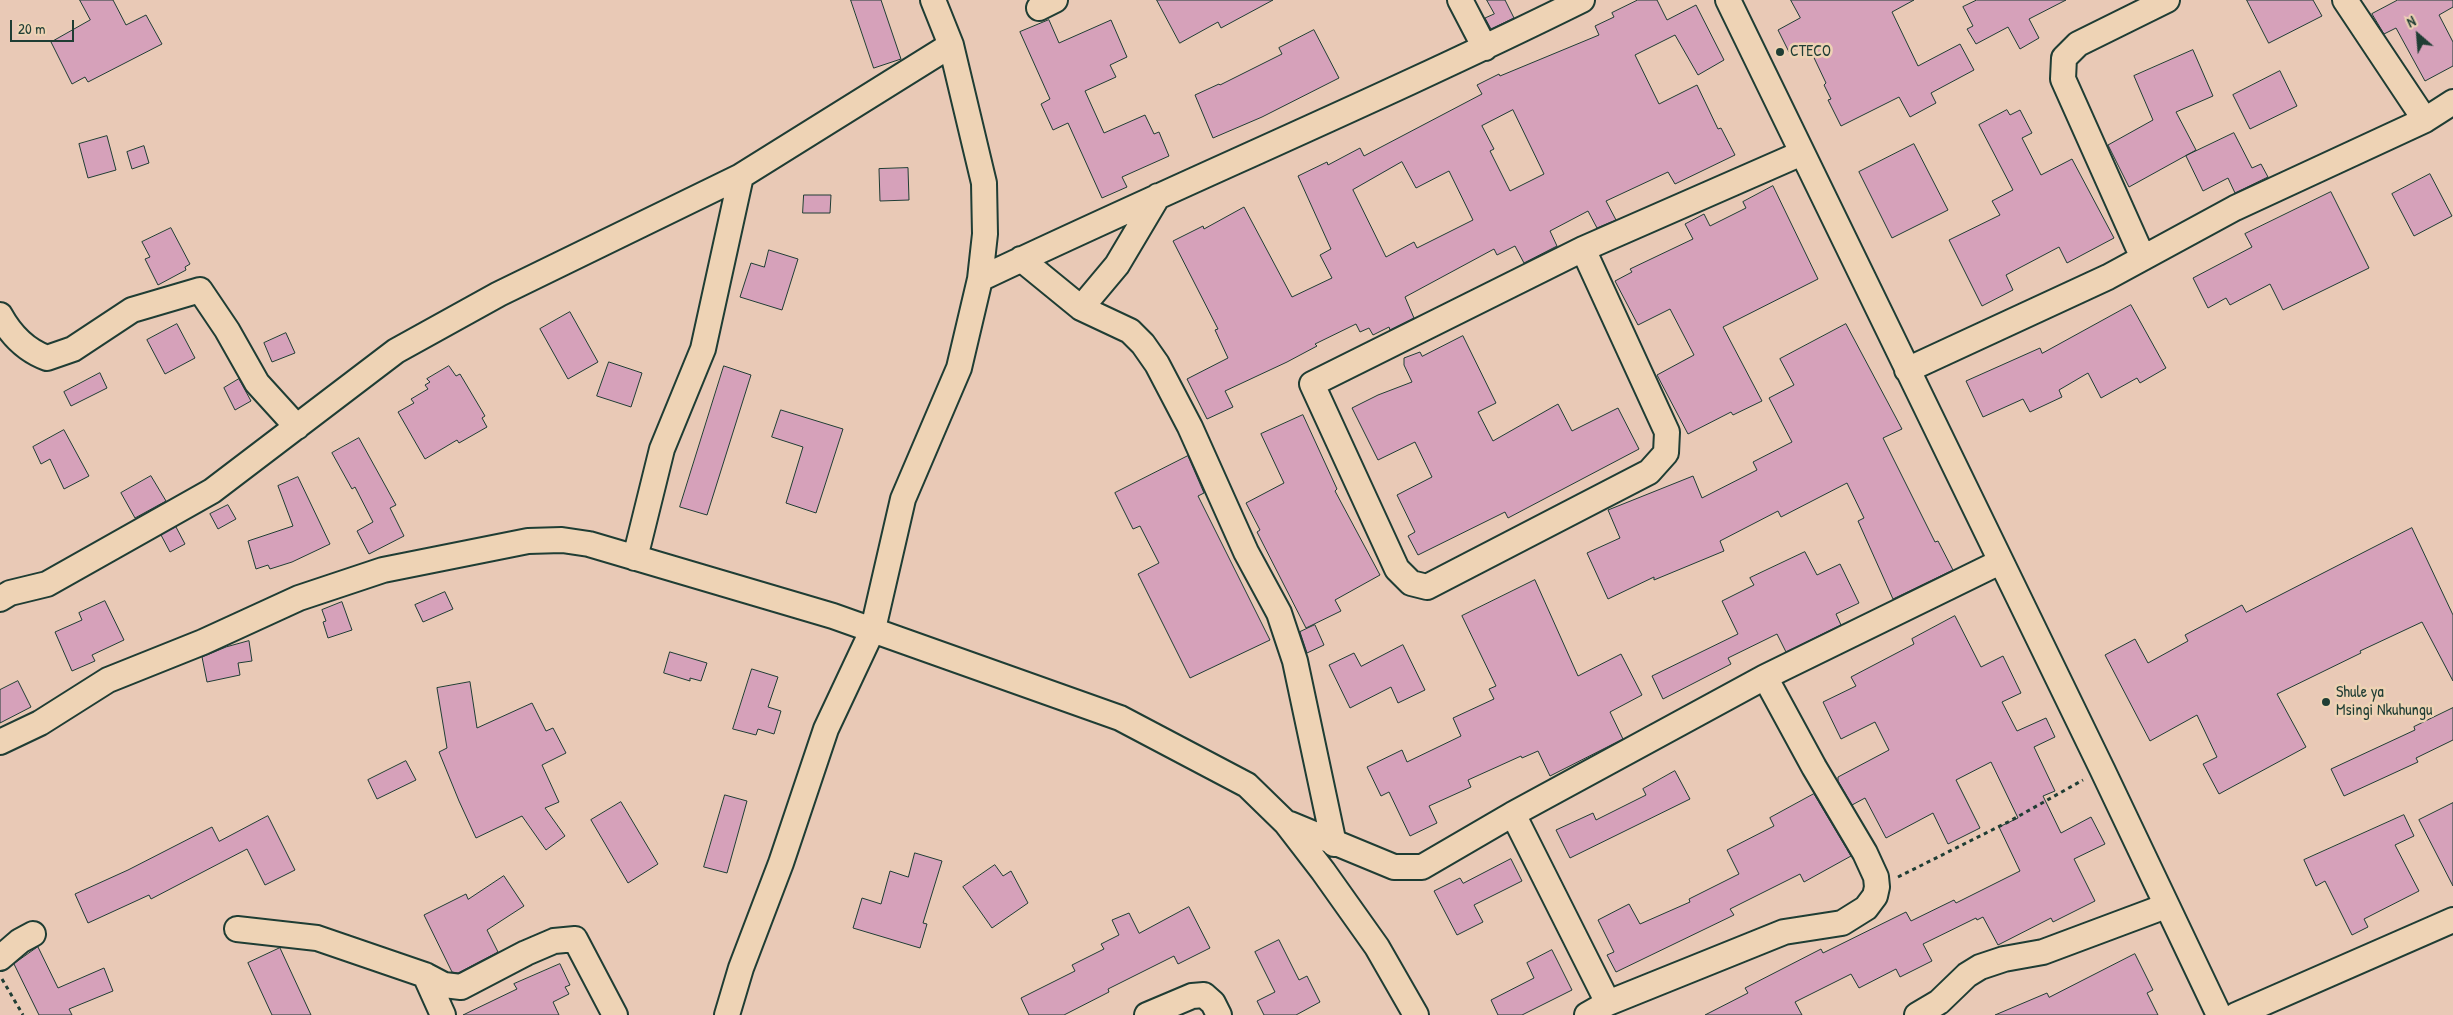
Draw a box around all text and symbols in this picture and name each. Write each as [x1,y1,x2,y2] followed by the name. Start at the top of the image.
[12,10,76,42] scale bar
[2393,10,2443,60] north arrow
[2403,11,2419,31] text: N
[18,18,45,39] text: 20 m
[1790,42,1831,62] place label: CTECO
[1774,46,1786,58] marker: CTECO
[2336,683,2432,721] place label: Shule ya Msingi Nkuhungu
[2320,696,2332,708] marker: Shule ya Msingi Nkuhungu

